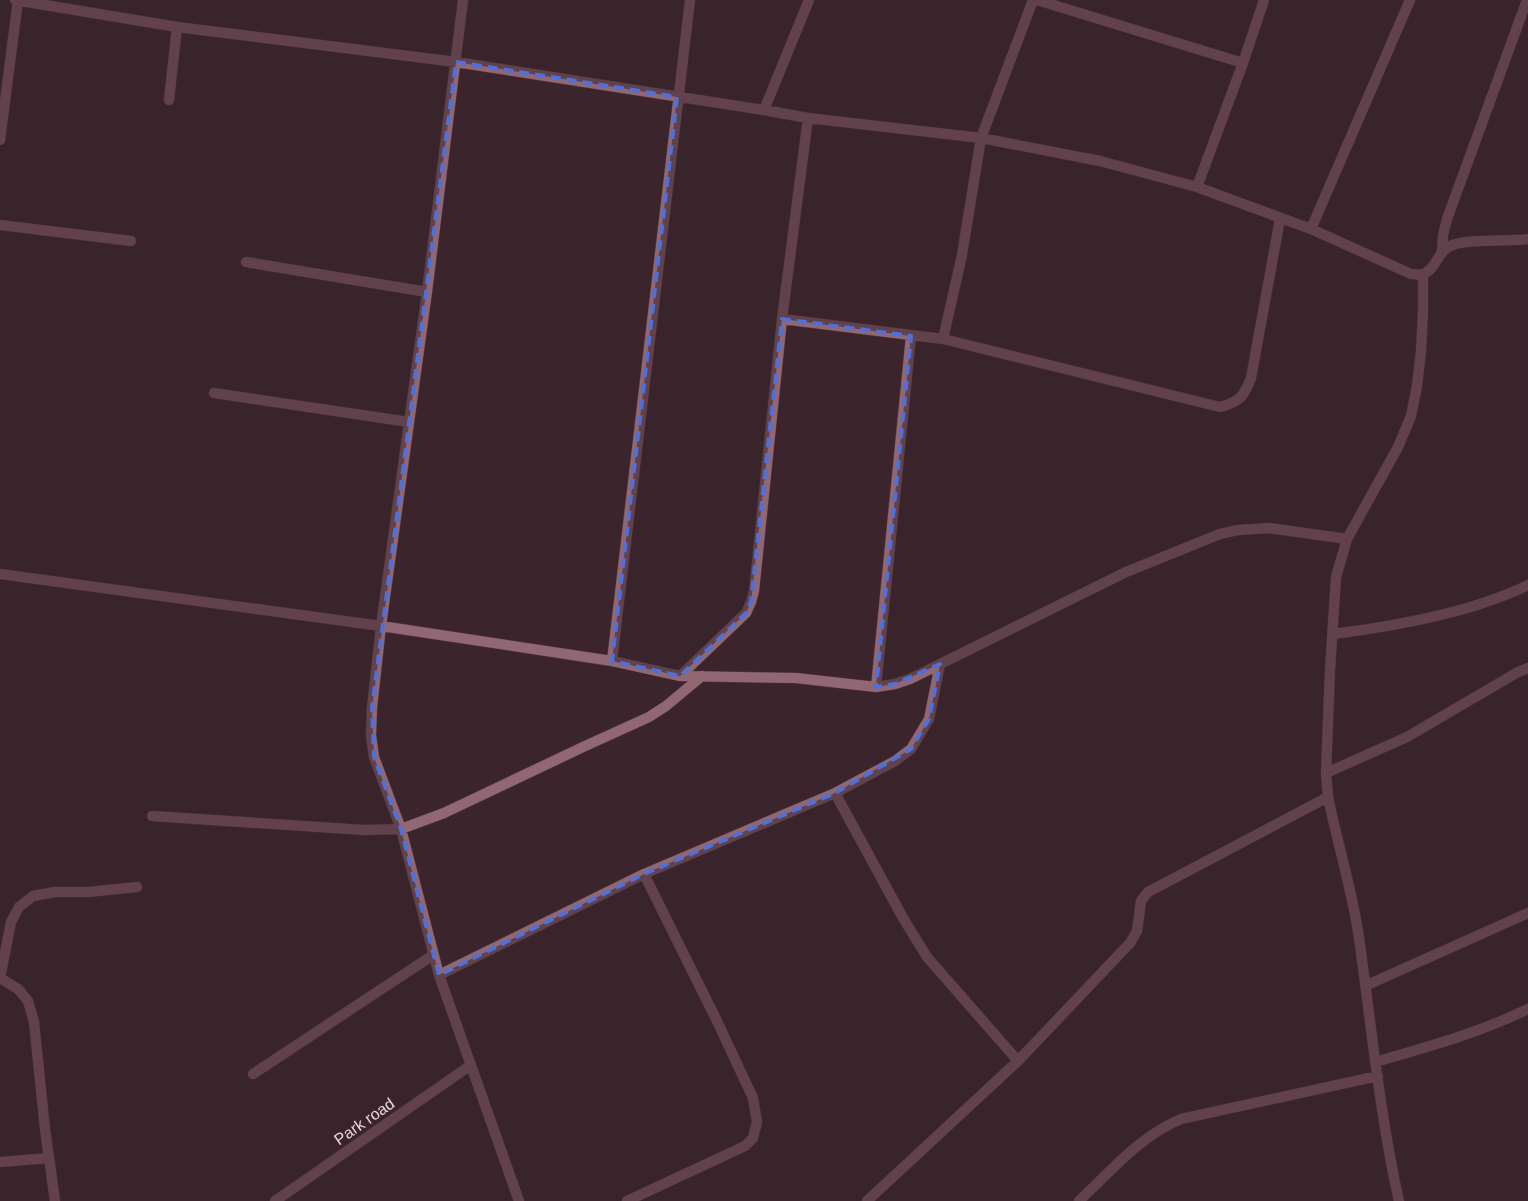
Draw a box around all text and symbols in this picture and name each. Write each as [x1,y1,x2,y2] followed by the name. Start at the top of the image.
[331,1095,398,1148] street label: Park road

